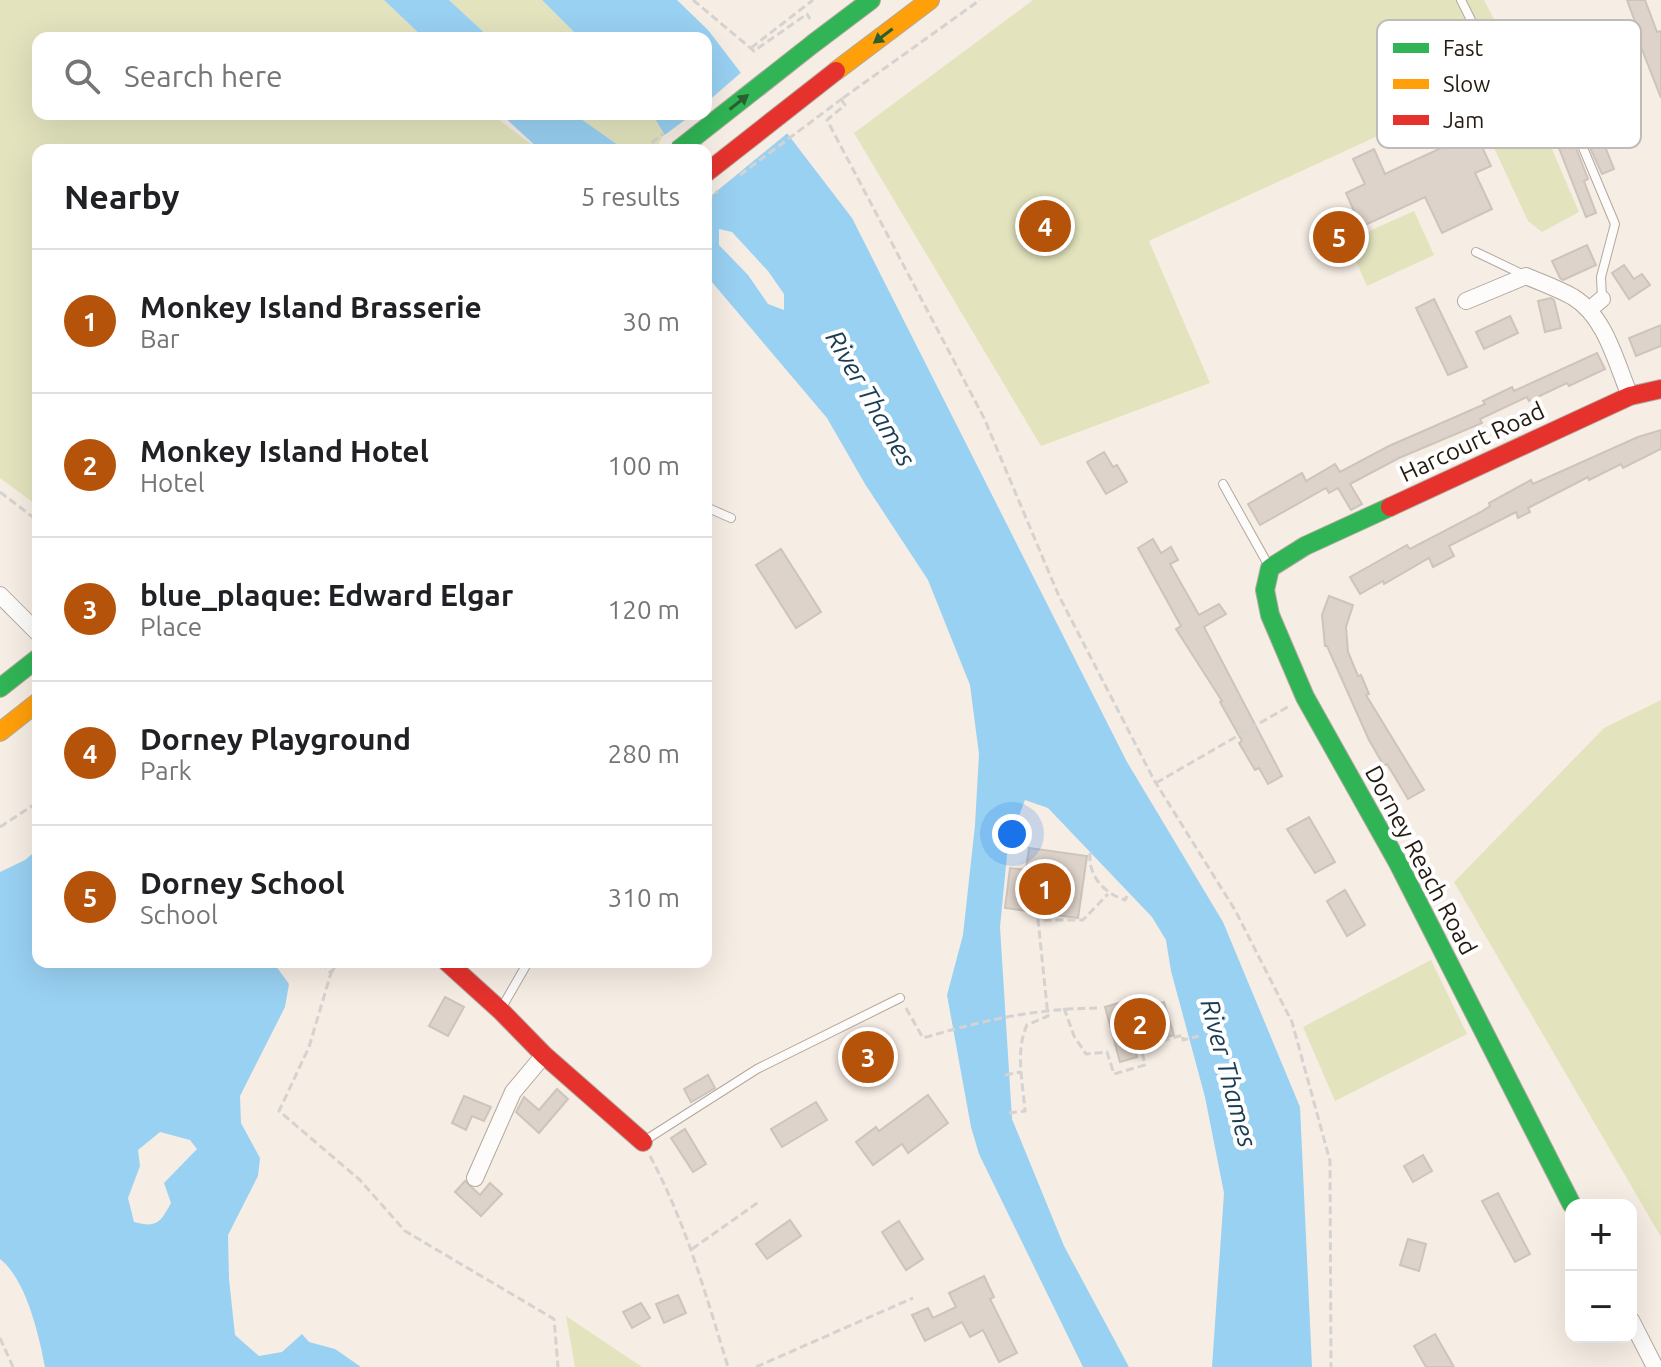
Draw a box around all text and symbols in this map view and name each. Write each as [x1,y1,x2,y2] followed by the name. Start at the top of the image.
[1377,20,1641,148] legend
[873,27,893,43] one-way arrow
[32,32,712,120] search box
[1443,35,1484,60] text: Fast
[60,54,104,98] icon: search
[124,59,283,93] text: Search here
[1443,71,1490,96] text: Slow
[729,94,749,111] one-way arrow
[1443,107,1484,132] text: Jam
[64,177,179,215] text: Nearby
[581,182,680,211] text: 5 results
[1019,196,1071,256] pin: 4
[1313,207,1365,267] pin: 5
[140,290,482,324] text: Monkey Island Brasserie
[83,307,97,336] text: 1
[622,307,680,336] text: 30 m
[140,324,180,353] text: Bar
[820,325,922,471] water label: River Thames
[1395,397,1549,487] street label: Harcourt Road
[140,434,429,468] text: Monkey Island Hotel
[83,451,97,480] text: 2
[608,451,680,480] text: 100 m
[140,468,205,497] text: Hotel
[140,578,513,612] text: blue_plaque: Edward Elgar
[83,595,97,624] text: 3
[608,595,680,624] text: 120 m
[140,612,202,641] text: Place
[140,722,411,756] text: Dorney Playground
[83,739,97,768] text: 4
[608,739,680,768] text: 280 m
[140,756,192,785] text: Park
[1360,761,1482,959] street label: Dorney Reach Road
[992,814,1032,854] your location
[1019,859,1071,919] pin: 1
[140,866,345,900] text: Dorney School
[83,883,97,912] text: 5
[608,883,680,912] text: 310 m
[140,900,218,929] text: School
[1114,994,1166,1054] pin: 2
[1195,996,1263,1150] water label: River Thames
[842,1027,894,1087] pin: 3
[1565,1199,1637,1343] map controls
[1565,1199,1637,1271] button: +
[1565,1271,1637,1343] button: −

